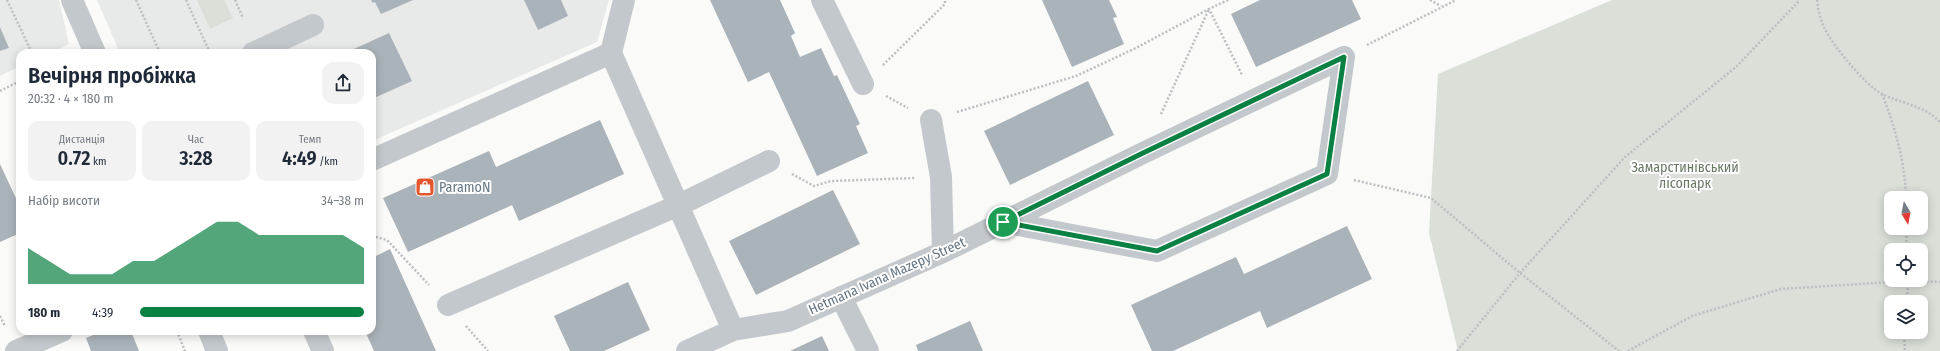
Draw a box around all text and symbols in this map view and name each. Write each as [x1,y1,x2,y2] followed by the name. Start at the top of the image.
[28,62,196,89] text: Вечірня пробіжка
[322,62,364,104] button: share
[28,91,113,106] text: 20:32 · 4 × 180 m
[59,133,105,146] text: Дистанція
[188,133,204,146] text: Час
[299,133,321,146] text: Темп
[58,146,90,170] text: 0.72
[179,146,213,170] text: 3:28
[282,146,317,170] text: 4:49
[90,155,107,168] text: km
[317,155,338,168] text: /km
[1631,159,1739,192] park label: Замарстинівський лісопарк
[414,176,436,198] shop icon: ParamoN
[439,179,490,196] place label: ParamoN
[1884,191,1928,235] north arrow
[1884,191,1928,339] map controls
[28,193,100,208] text: Набір висоти
[321,193,364,208] text: 34–38 m
[986,205,1020,239] pin
[992,211,1014,233] icon: arrive
[806,234,968,318] street label: Hetmana Ivana Mazepy Street
[1884,243,1928,287] button: locate
[1884,295,1928,339] button: layers
[28,305,60,320] text: 180 m
[92,305,113,320] text: 4:39

